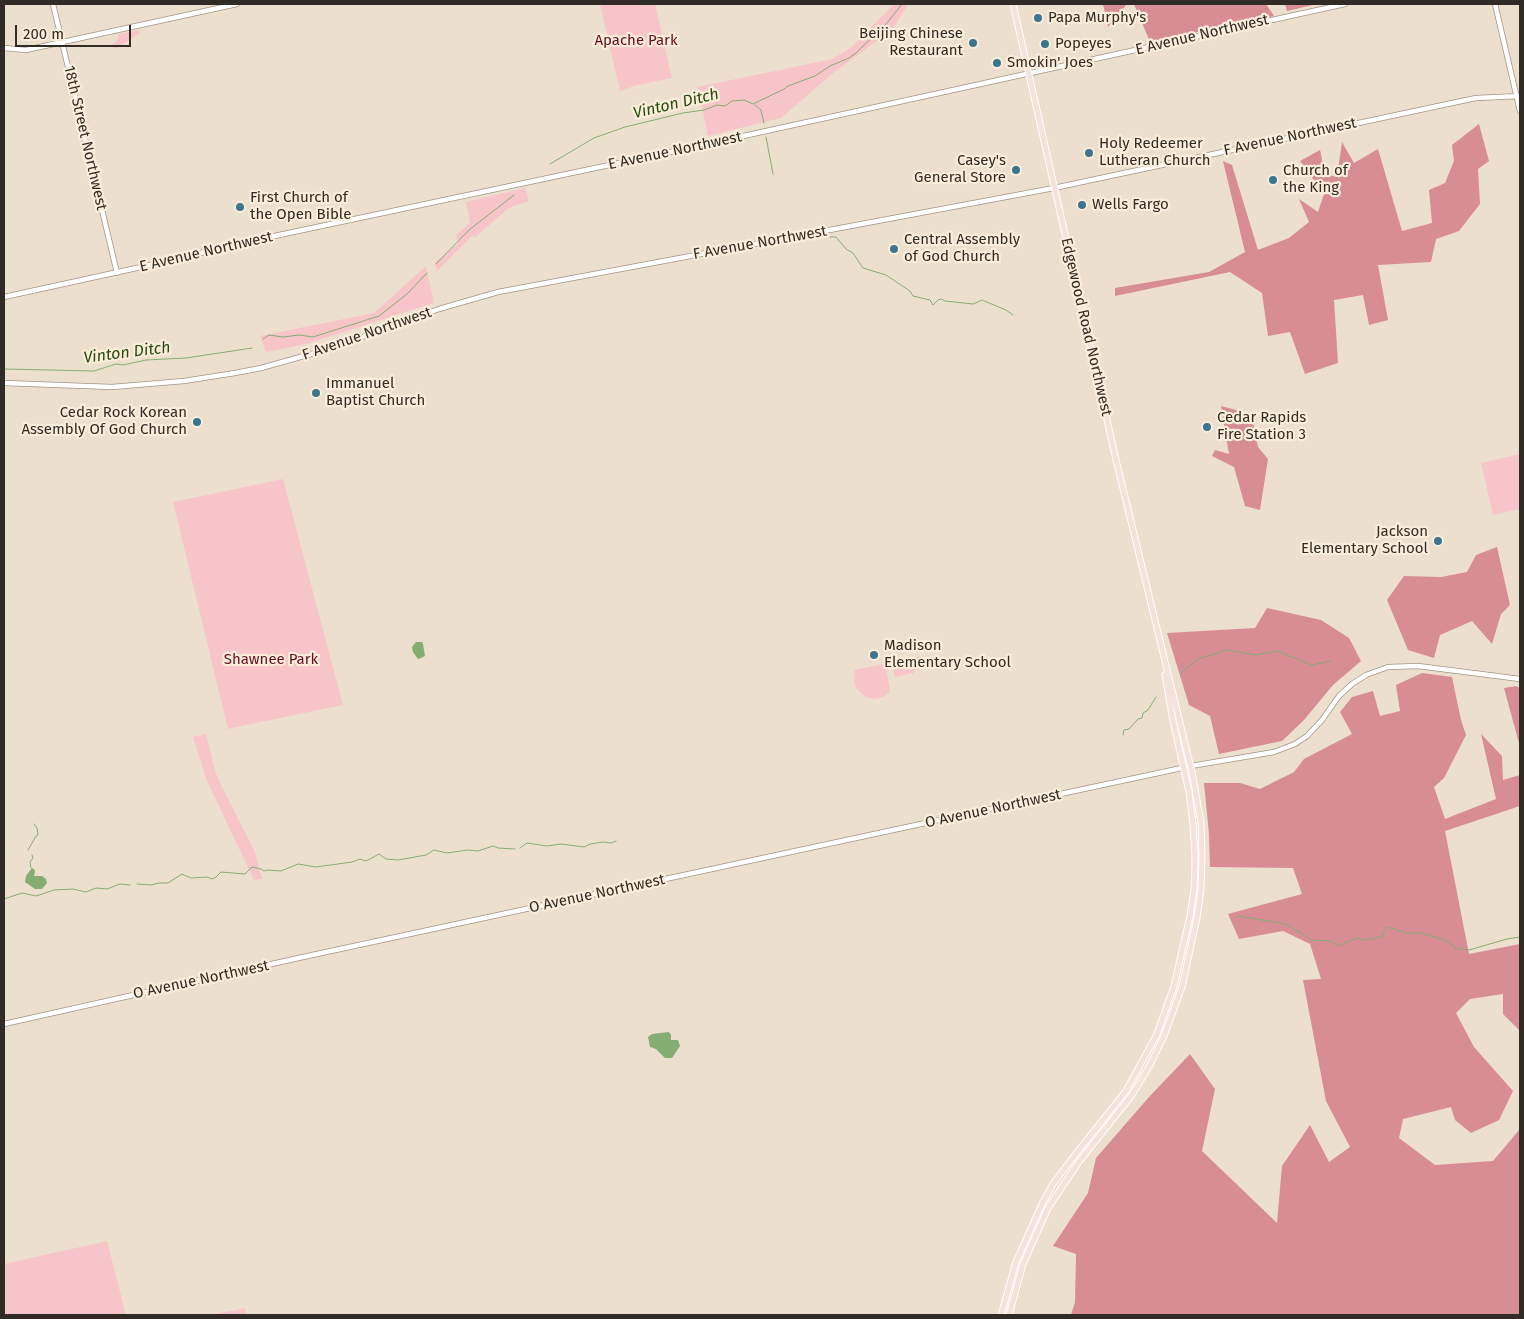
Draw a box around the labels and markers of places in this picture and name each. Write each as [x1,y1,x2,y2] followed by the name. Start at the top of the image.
[1048,9,1146,27] place label: Papa Murphy's
[1032,12,1044,24] marker: Papa Murphy's
[859,25,963,60] place label: Beijing Chinese Restaurant
[1055,35,1112,53] place label: Popeyes
[967,37,979,49] marker: Beijing Chinese Restaurant
[1039,38,1051,50] marker: Popeyes
[1007,54,1093,72] place label: Smokin' Joes
[991,57,1003,69] marker: Smokin' Joes
[1099,135,1211,170] place label: Holy Redeemer Lutheran Church
[1083,147,1095,159] marker: Holy Redeemer Lutheran Church
[914,152,1006,187] place label: Casey's General Store
[1283,162,1348,197] place label: Church of the King
[1010,164,1022,176] marker: Casey's General Store
[1267,174,1279,186] marker: Church of the King
[250,189,351,224] place label: First Church of the Open Bible
[1092,196,1169,214] place label: Wells Fargo
[1076,199,1088,211] marker: Wells Fargo
[234,201,246,213] marker: First Church of the Open Bible
[904,231,1020,266] place label: Central Assembly of God Church
[888,243,900,255] marker: Central Assembly of God Church
[326,375,425,410] place label: Immanuel Baptist Church
[310,387,322,399] marker: Immanuel Baptist Church
[21,404,187,439] place label: Cedar Rock Korean Assembly Of God Church
[1217,409,1306,444] place label: Cedar Rapids Fire Station 3
[191,416,203,428] marker: Cedar Rock Korean Assembly Of God Church
[1201,421,1213,433] marker: Cedar Rapids Fire Station 3
[1301,523,1428,558] place label: Jackson Elementary School
[1432,535,1444,547] marker: Jackson Elementary School
[884,637,1011,672] place label: Madison Elementary School
[868,649,880,661] marker: Madison Elementary School

